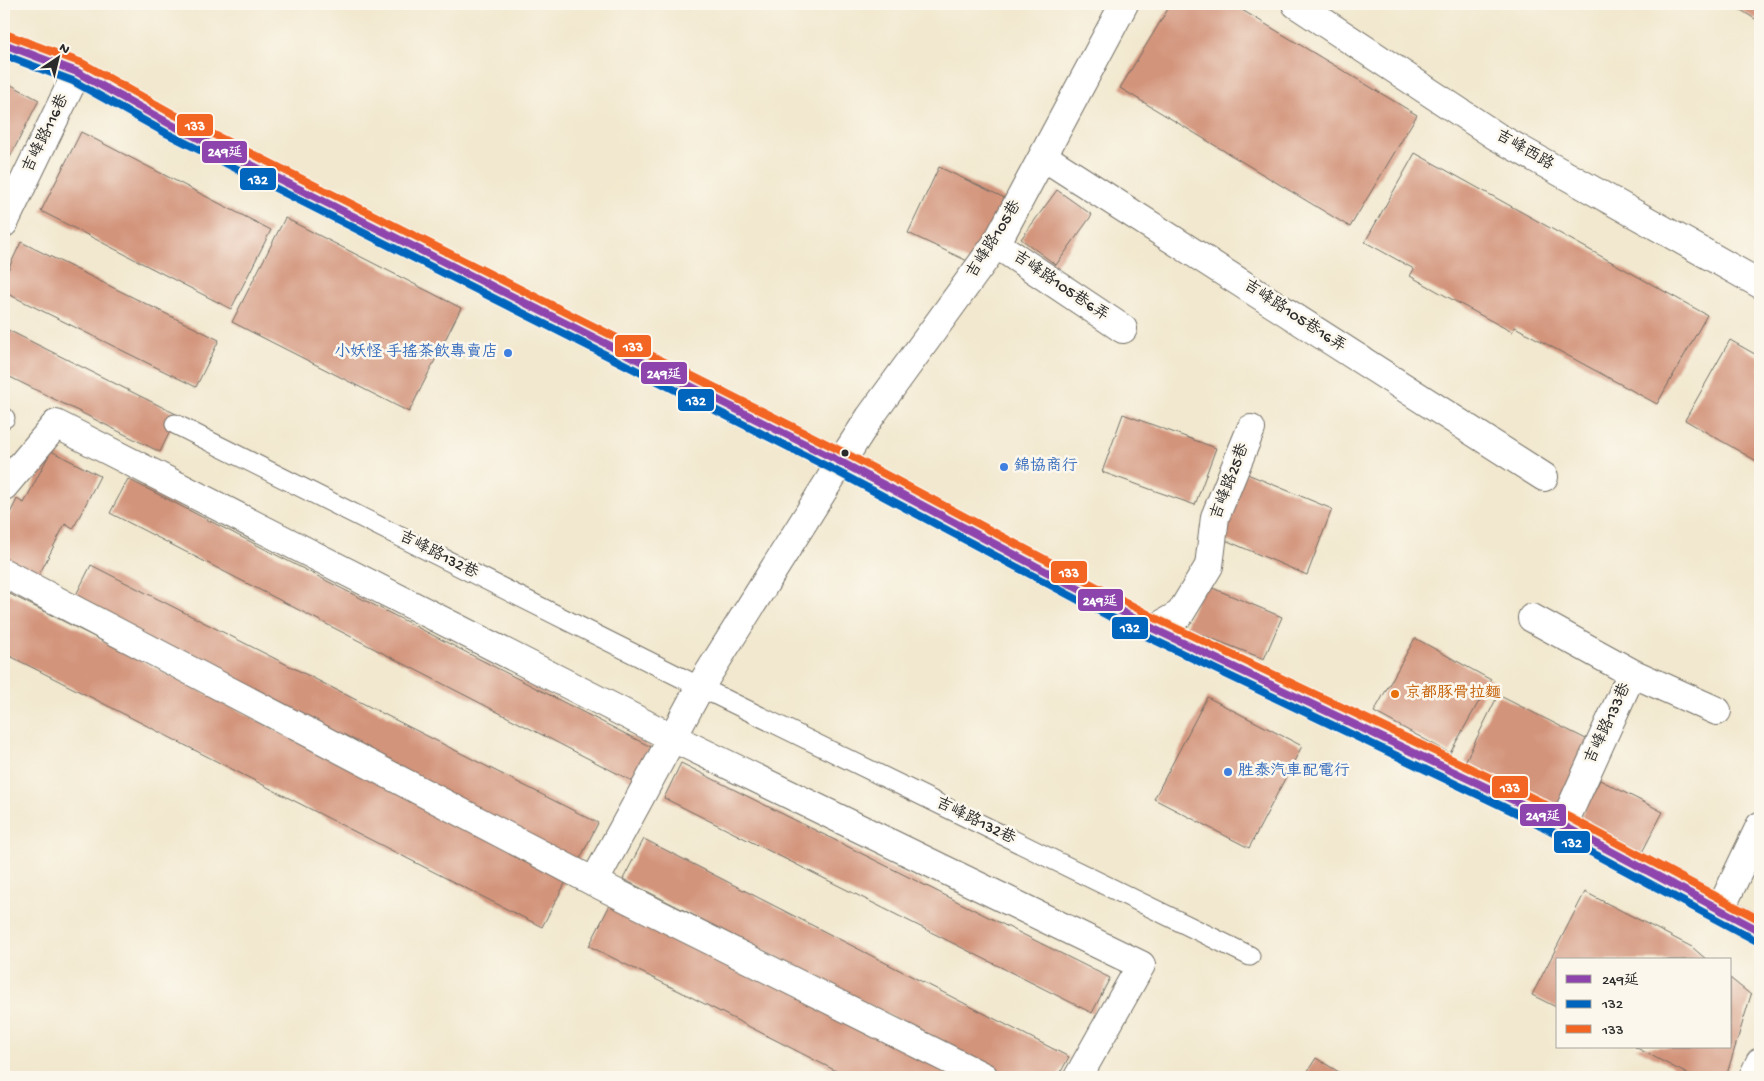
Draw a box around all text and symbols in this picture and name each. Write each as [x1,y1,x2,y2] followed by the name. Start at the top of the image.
[32,32,82,82] north arrow
[55,40,73,59] text: N
[18,91,74,176] street label: 吉峰路116巷
[176,113,214,137] line badge: 133
[184,119,205,136] text: 133
[1492,125,1557,175] street label: 吉峰西路
[201,140,248,164] line badge: 249延
[208,145,242,162] text: 249延
[239,167,277,191] line badge: 132
[247,173,268,190] text: 132
[962,197,1026,282] street label: 吉峰路105巷
[1008,246,1113,326] street label: 吉峰路105巷6弄
[1239,275,1350,357] street label: 吉峰路105巷16弄
[614,334,652,358] line badge: 133
[622,340,643,357] text: 133
[334,342,498,363] place label: 小妖怪 手搖茶飲專賣店
[502,347,514,359] marker: 小妖怪 手搖茶飲專賣店
[640,361,688,385] line badge: 249延
[647,367,681,384] text: 249延
[677,388,715,412] line badge: 132
[685,394,706,411] text: 132
[1206,440,1254,523] street label: 吉峰路25巷
[840,448,850,458] unlabelled marker
[1014,456,1078,477] place label: 錦協商行
[998,461,1010,473] marker: 錦協商行
[395,526,482,584] street label: 吉峰路132巷
[1050,560,1088,584] line badge: 133
[1058,566,1079,583] text: 133
[1077,588,1124,612] line badge: 249延
[1083,594,1117,611] text: 249延
[1111,616,1149,640] line badge: 132
[1119,621,1140,638] text: 132
[1580,680,1636,767] street label: 吉峰路133巷
[1405,683,1501,704] place label: 京都豚骨拉麵
[1389,688,1401,700] marker: 京都豚骨拉麵
[1238,761,1350,782] place label: 胜泰汽車配電行
[1222,766,1234,778] marker: 胜泰汽車配電行
[1491,775,1529,799] line badge: 133
[1499,781,1520,798] text: 133
[932,793,1019,850] street label: 吉峰路132巷
[1519,803,1567,827] line badge: 249延
[1526,809,1560,826] text: 249延
[1553,830,1591,854] line badge: 132
[1561,836,1582,853] text: 132
[1556,958,1732,1048] legend
[1602,972,1639,990] text: 249延
[1601,996,1623,1014] text: 132
[1601,1022,1624,1040] text: 133

